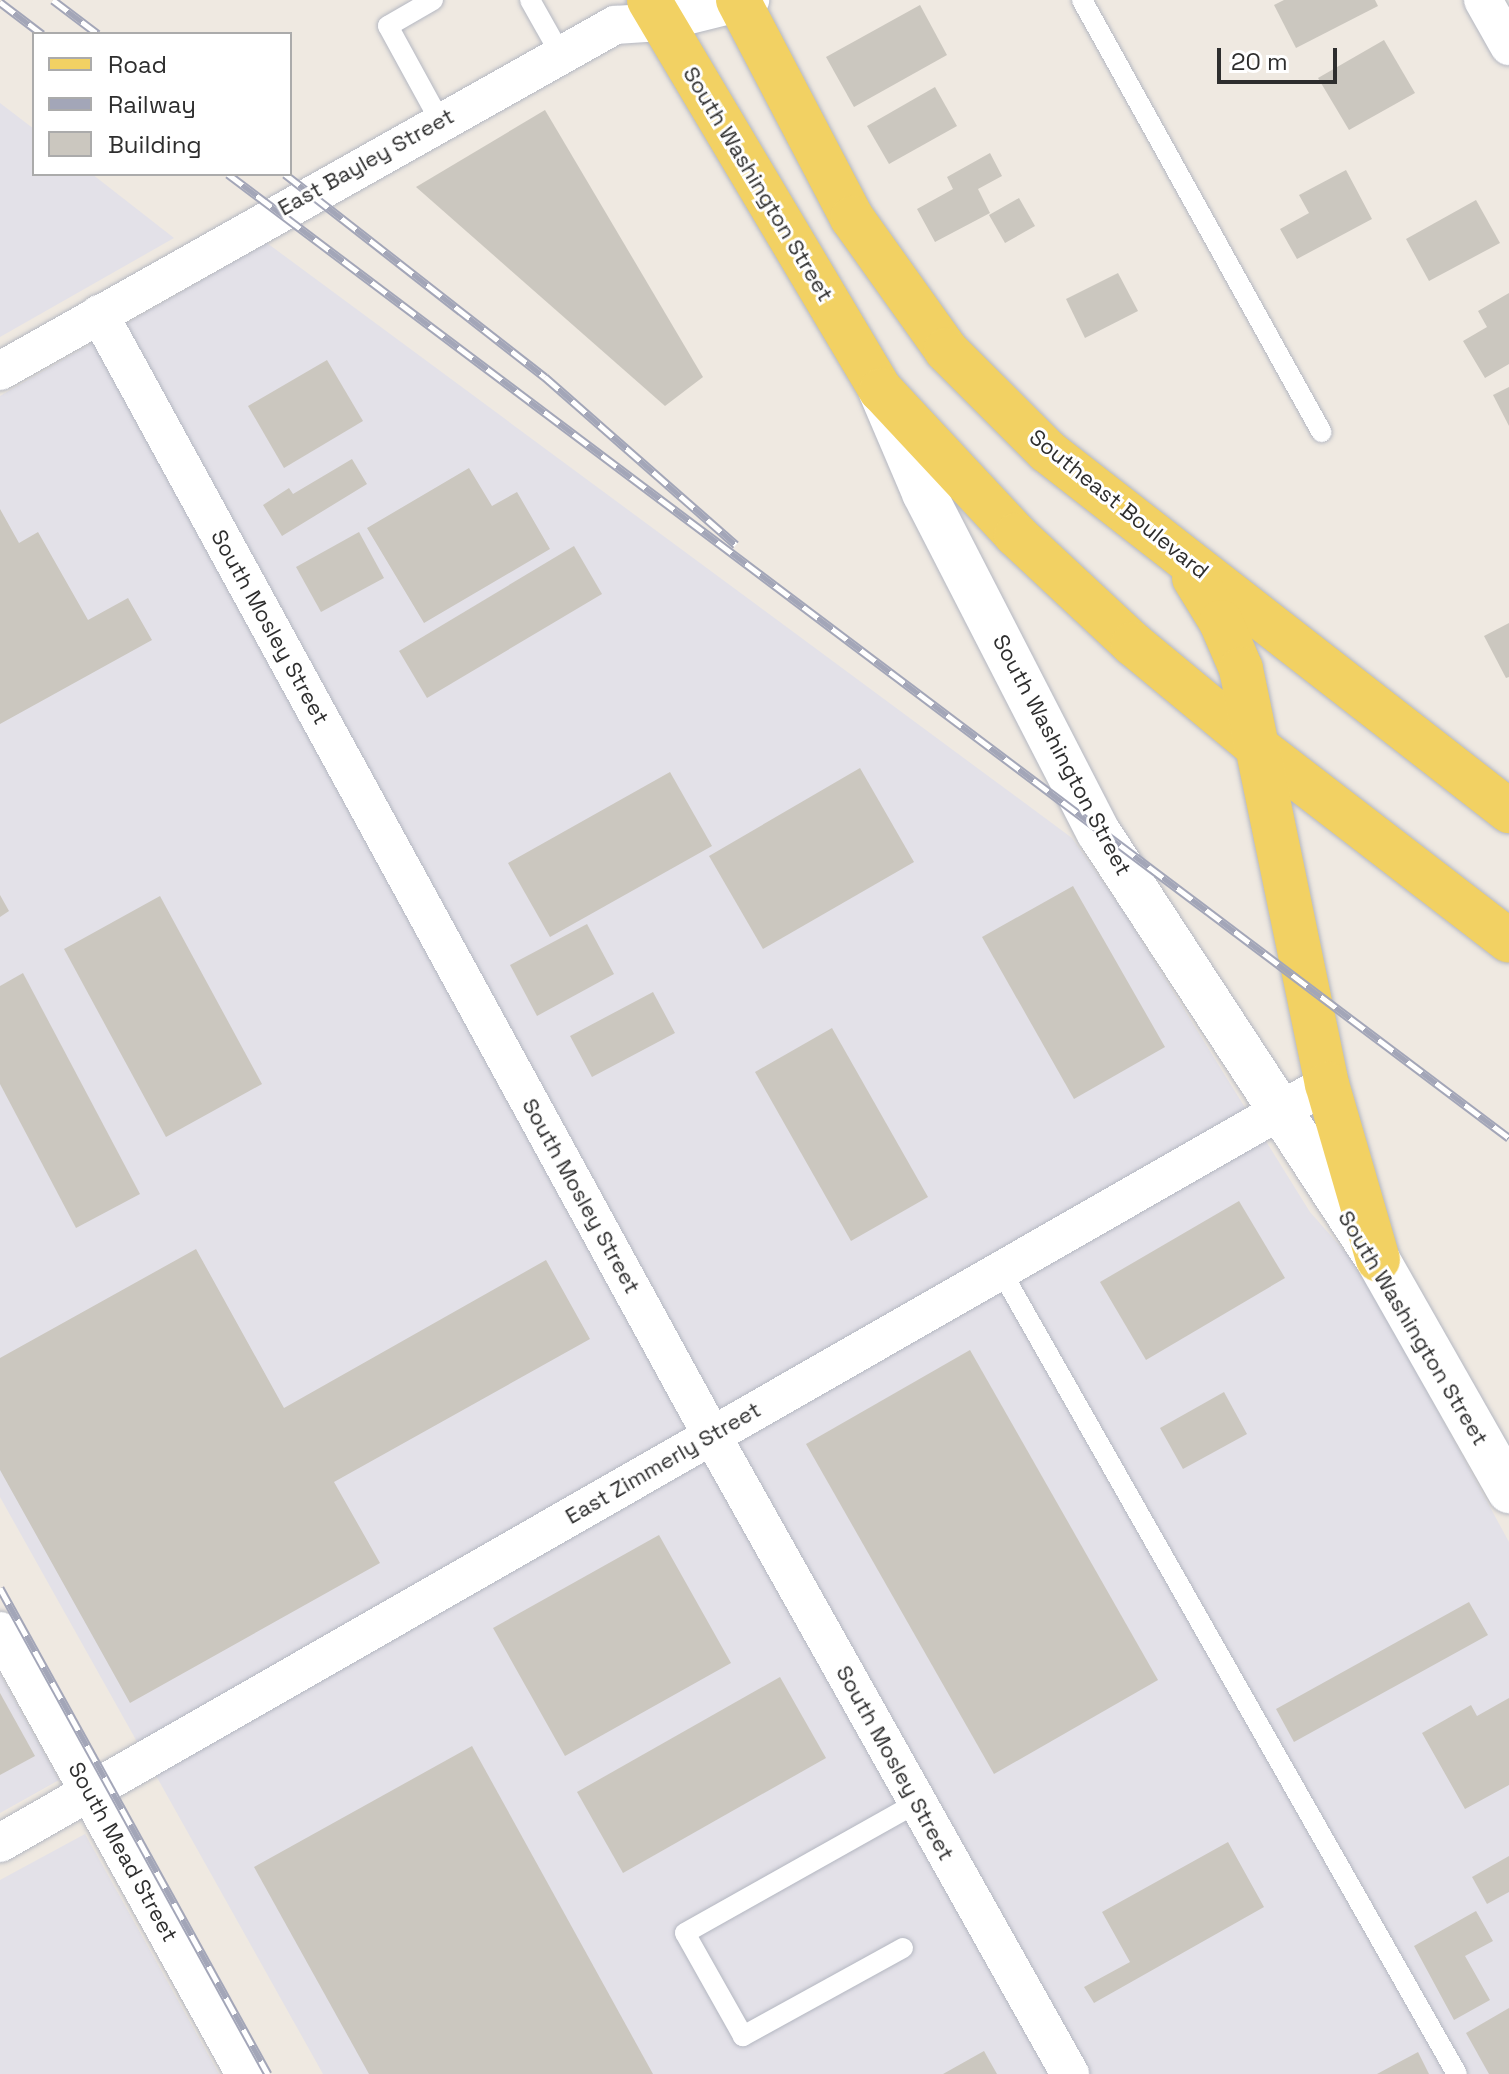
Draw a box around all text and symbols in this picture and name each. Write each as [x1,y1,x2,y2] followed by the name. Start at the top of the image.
[32,32,292,176] legend
[1221,32,1341,82] scale bar
[1231,46,1288,77] text: 20 m
[108,49,167,80] text: Road
[677,62,839,306] street label: South Washington Street
[108,89,196,120] text: Railway
[273,103,459,221] street label: East Bayley Street
[108,129,202,160] text: Building
[1024,424,1214,584] street label: Southeast Boulevard
[205,525,335,729] street label: South Mosley Street
[987,630,1137,880] street label: South Washington Street
[516,1094,646,1298] street label: South Mosley Street
[1332,1206,1494,1450] street label: South Washington Street
[561,1396,765,1530] street label: East Zimmerly Street
[830,1661,960,1865] street label: South Mosley Street
[63,1758,183,1946] street label: South Mead Street

